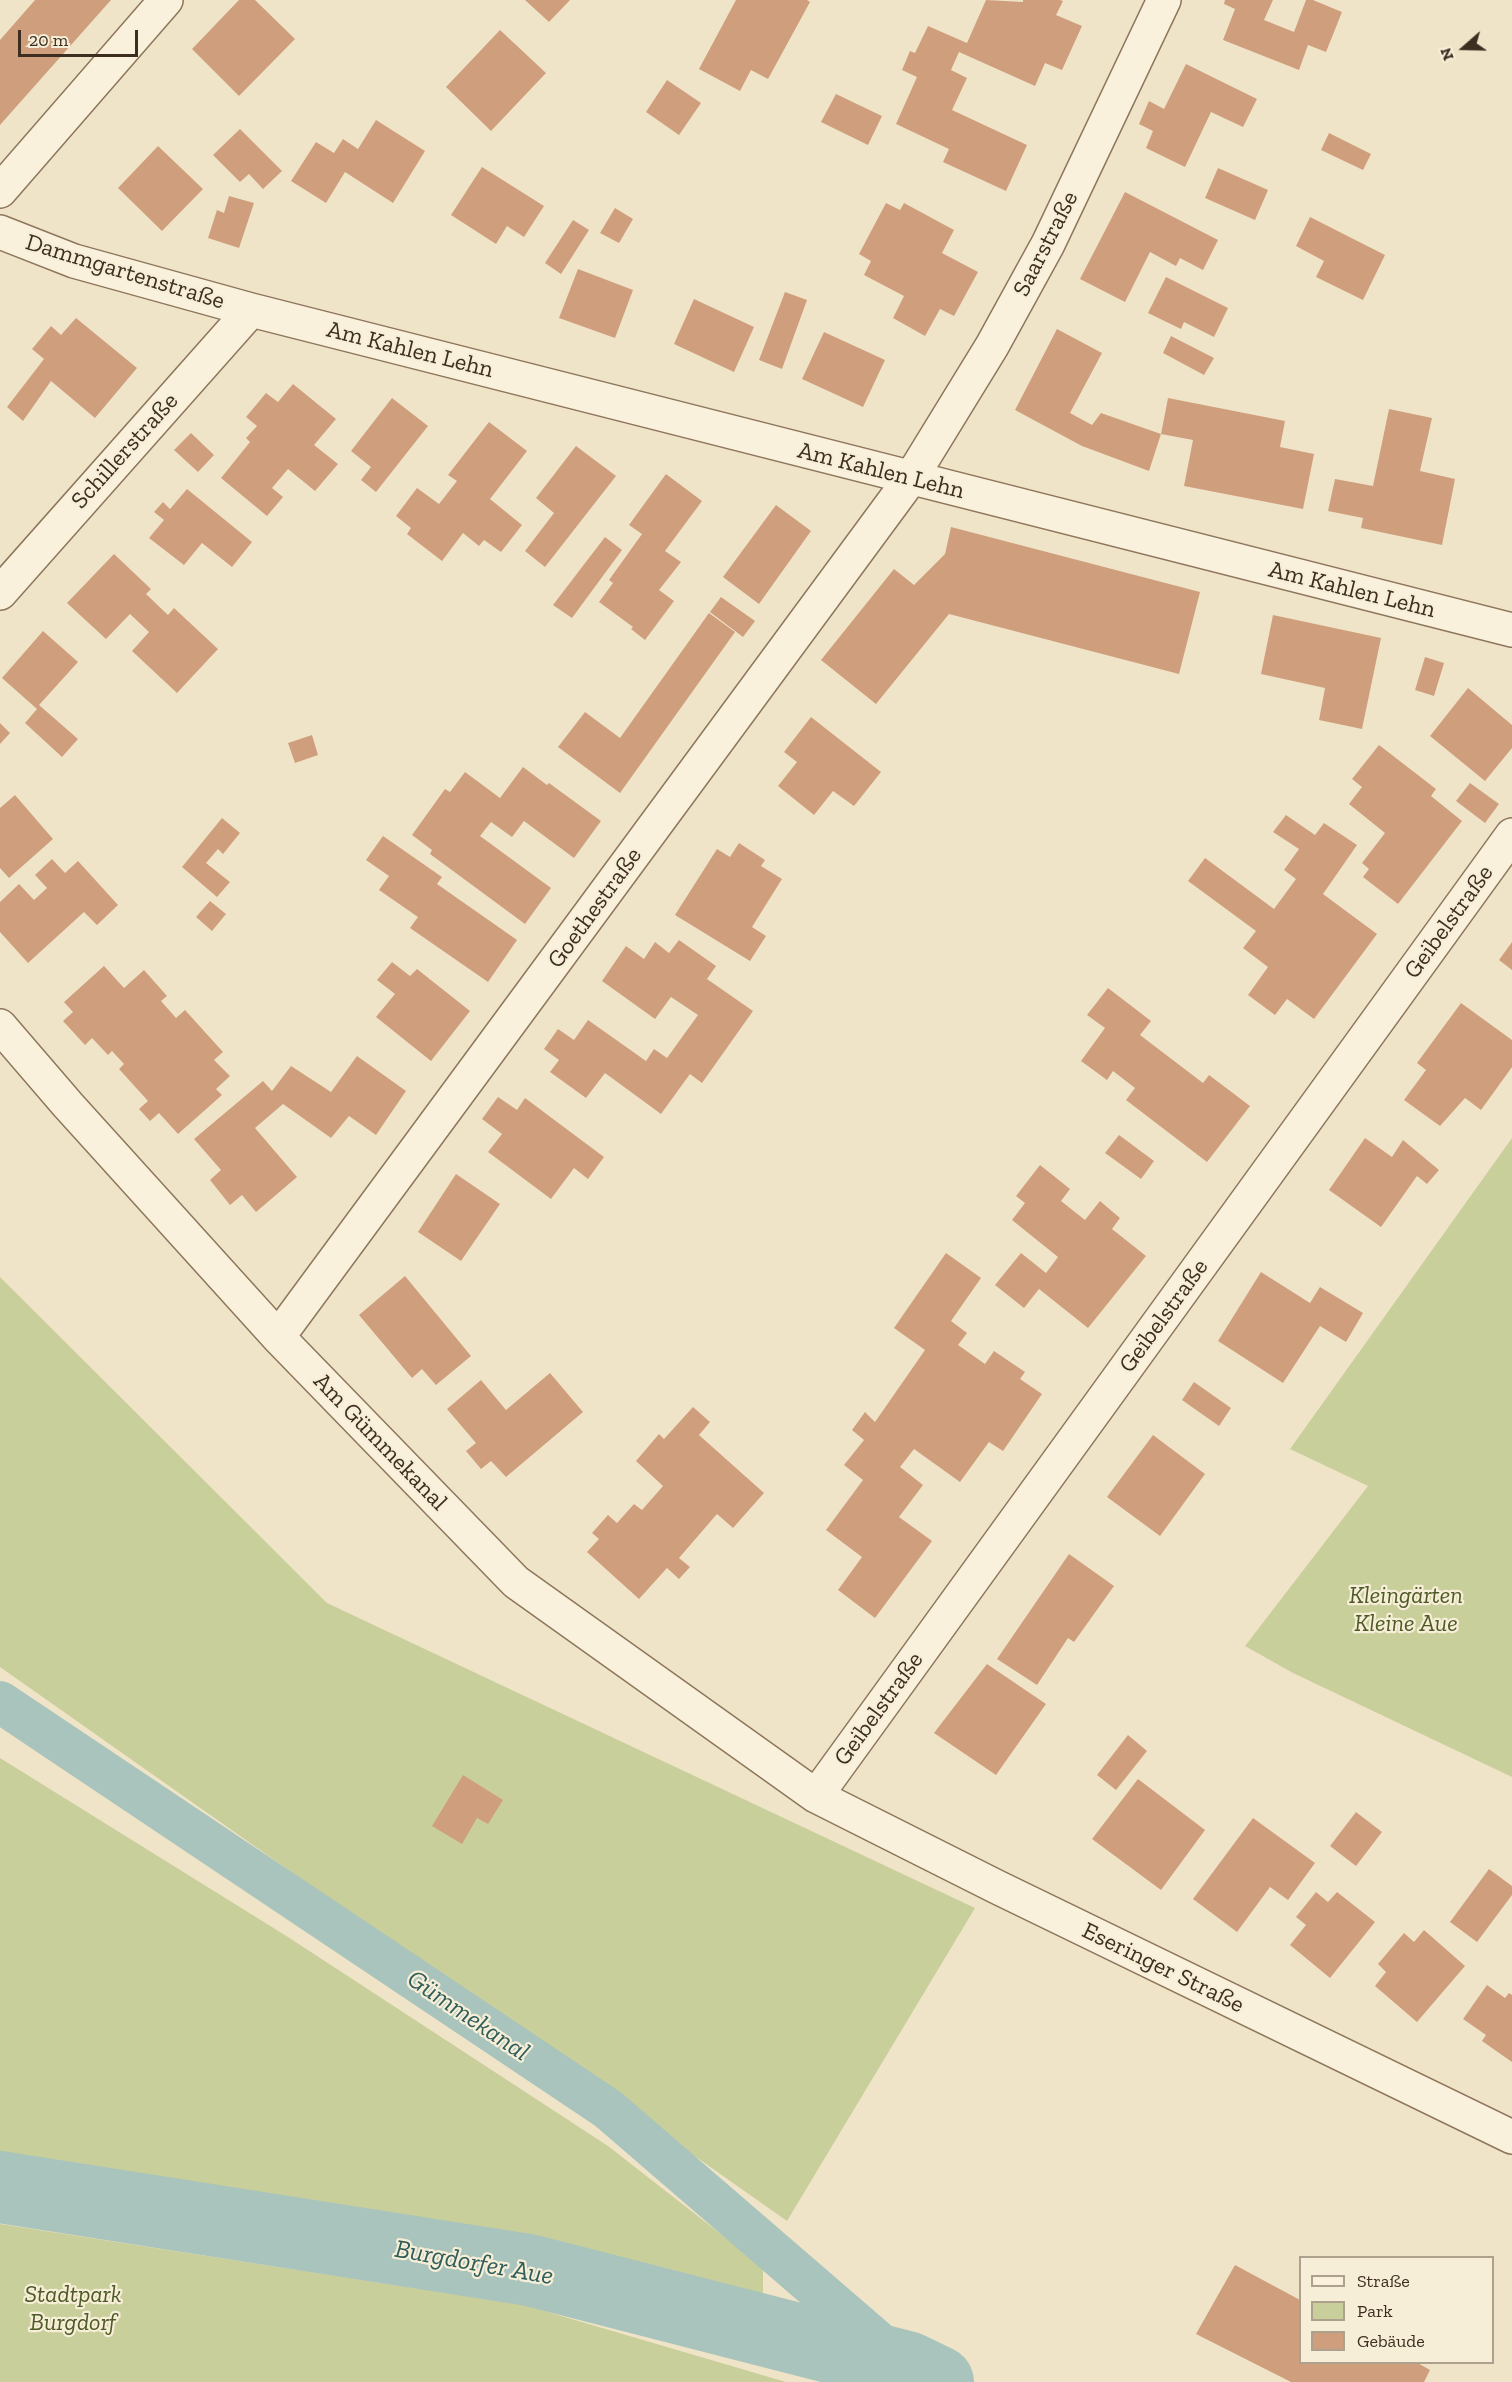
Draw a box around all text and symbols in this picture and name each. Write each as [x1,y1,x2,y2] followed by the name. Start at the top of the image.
[21,18,141,56] scale bar
[1434,18,1494,78] north arrow
[29,29,68,51] text: 20 m
[1436,45,1458,63] text: N
[1007,187,1085,301] street label: Saarstraße
[22,228,228,316] street label: Dammgartenstraße
[324,315,496,385] street label: Am Kahlen Lehn
[65,387,185,515] street label: Schillerstraße
[795,436,967,506] street label: Am Kahlen Lehn
[1266,555,1438,625] street label: Am Kahlen Lehn
[542,842,648,974] street label: Goethestraße
[1398,860,1500,984] street label: Geibelstraße
[1113,1254,1215,1378] street label: Geibelstraße
[307,1367,453,1517] street label: Am Gümmekanal
[1349,1582,1463,1638] park label: Kleingärten Kleine Aue
[828,1647,930,1771] street label: Geibelstraße
[1077,1916,1249,2020] street label: Eseringer Straße
[401,1964,535,2068] water label: Gümmekanal
[392,2234,556,2292] water label: Burgdorfer Aue
[1299,2256,1494,2364] legend
[1357,2270,1410,2292] text: Straße
[25,2281,121,2337] park label: Stadtpark Burgdorf
[1357,2300,1393,2322] text: Park
[1357,2330,1425,2352] text: Gebäude

